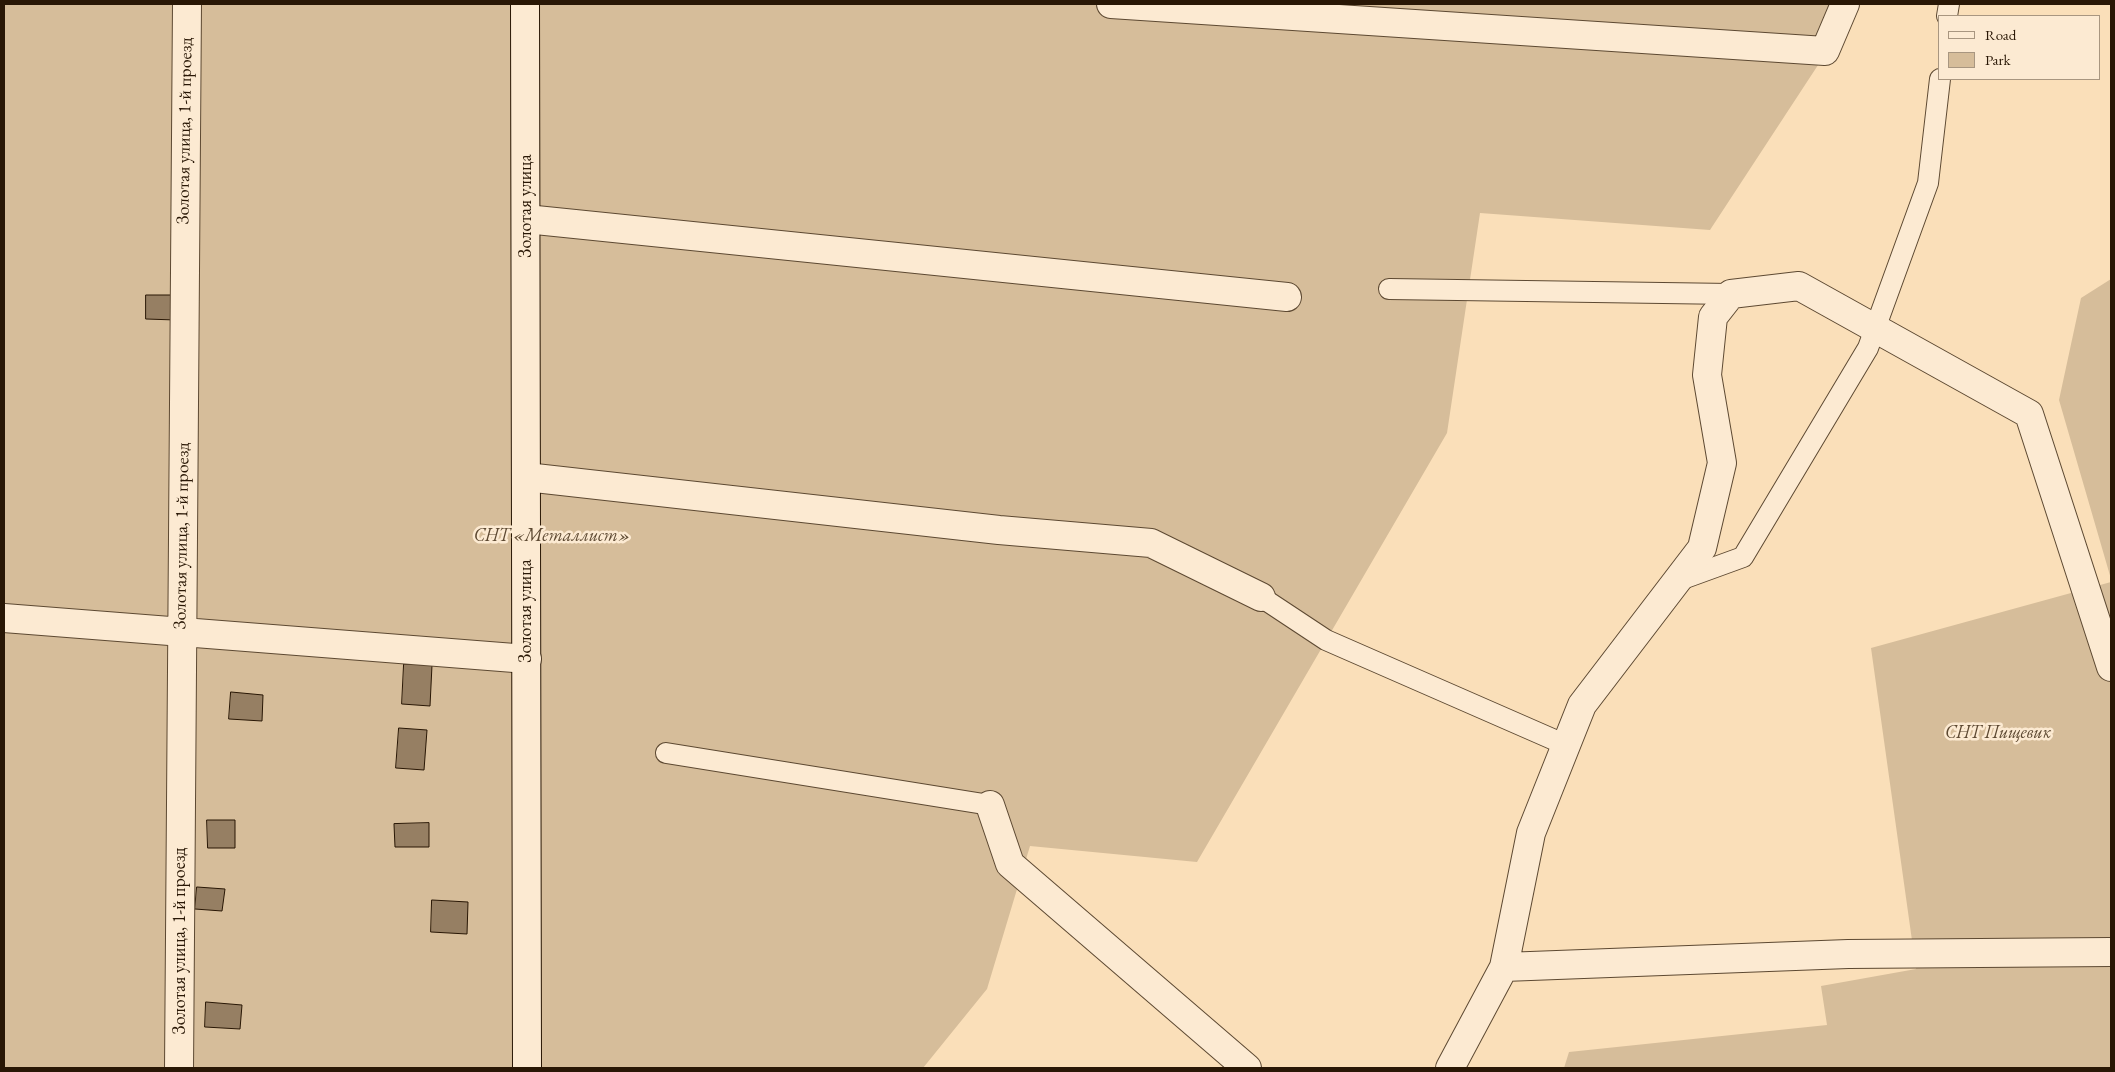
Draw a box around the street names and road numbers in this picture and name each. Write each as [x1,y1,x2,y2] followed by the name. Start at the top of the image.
[173,37,197,225] street label: Золотая улица, 1-й проезд
[515,154,537,258] street label: Золотая улица
[170,442,194,630] street label: Золотая улица, 1-й проезд
[515,559,537,663] street label: Золотая улица
[169,848,191,1034] street label: Золотая улица, 1-й проезд

